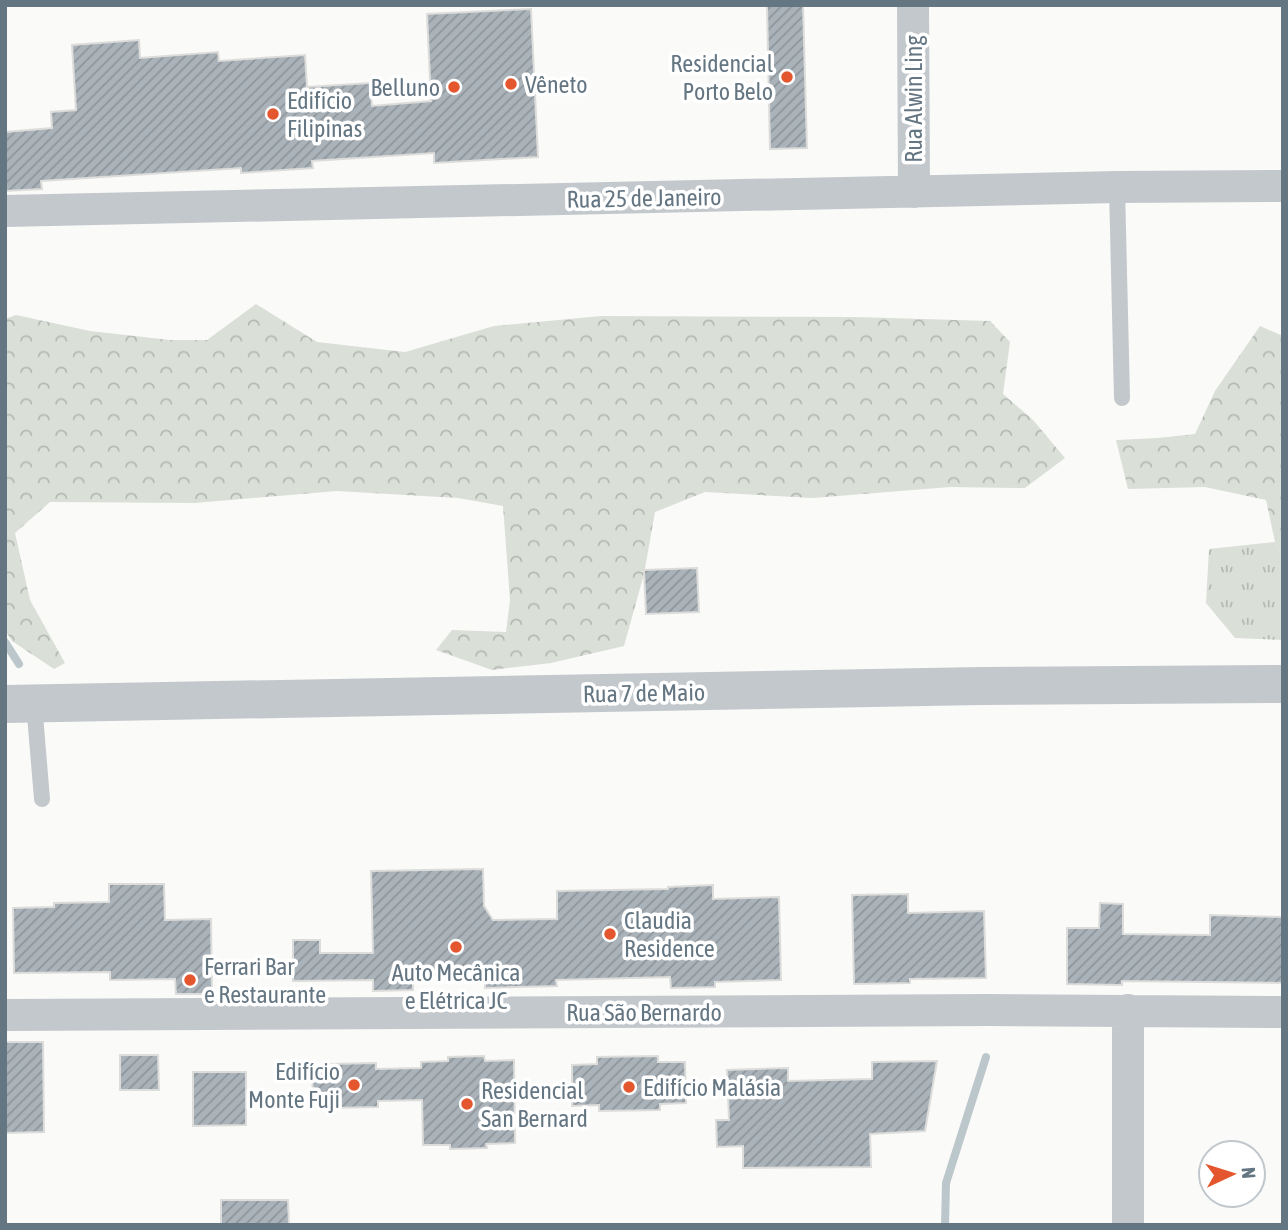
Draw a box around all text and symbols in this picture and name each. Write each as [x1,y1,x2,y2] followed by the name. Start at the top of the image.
[900,35,927,163] street label: Rua Alwin Ling
[670,50,774,105] place label: Residencial Porto Belo
[779,69,795,85] marker: Residencial Porto Belo
[525,71,587,98] place label: Vêneto
[370,74,440,101] place label: Belluno
[503,76,519,92] marker: Vêneto
[446,79,462,95] marker: Belluno
[287,87,362,142] place label: Edifício Filipinas
[265,106,281,122] marker: Edifício Filipinas
[566,183,722,213] street label: Rua 25 de Janeiro
[583,678,705,708] street label: Rua 7 de Maio
[624,907,715,962] place label: Claudia Residence
[602,926,618,942] marker: Claudia Residence
[448,939,464,955] marker: Auto Mecânica e Elétrica JC
[204,953,326,1008] place label: Ferrari Bar e Restaurante
[392,959,520,1014] place label: Auto Mecânica e Elétrica JC
[182,972,198,988] marker: Ferrari Bar e Restaurante
[566,999,722,1026] street label: Rua São Bernardo
[248,1058,340,1113] place label: Edifício Monte Fuji
[643,1074,781,1101] place label: Edifício Malásia
[346,1077,362,1093] marker: Edifício Monte Fuji
[481,1077,588,1132] place label: Residencial San Bernard
[621,1079,637,1095] marker: Edifício Malásia
[459,1096,475,1112] marker: Residencial San Bernard
[1197,1139,1267,1209] north arrow
[1238,1166,1260,1179] text: N

